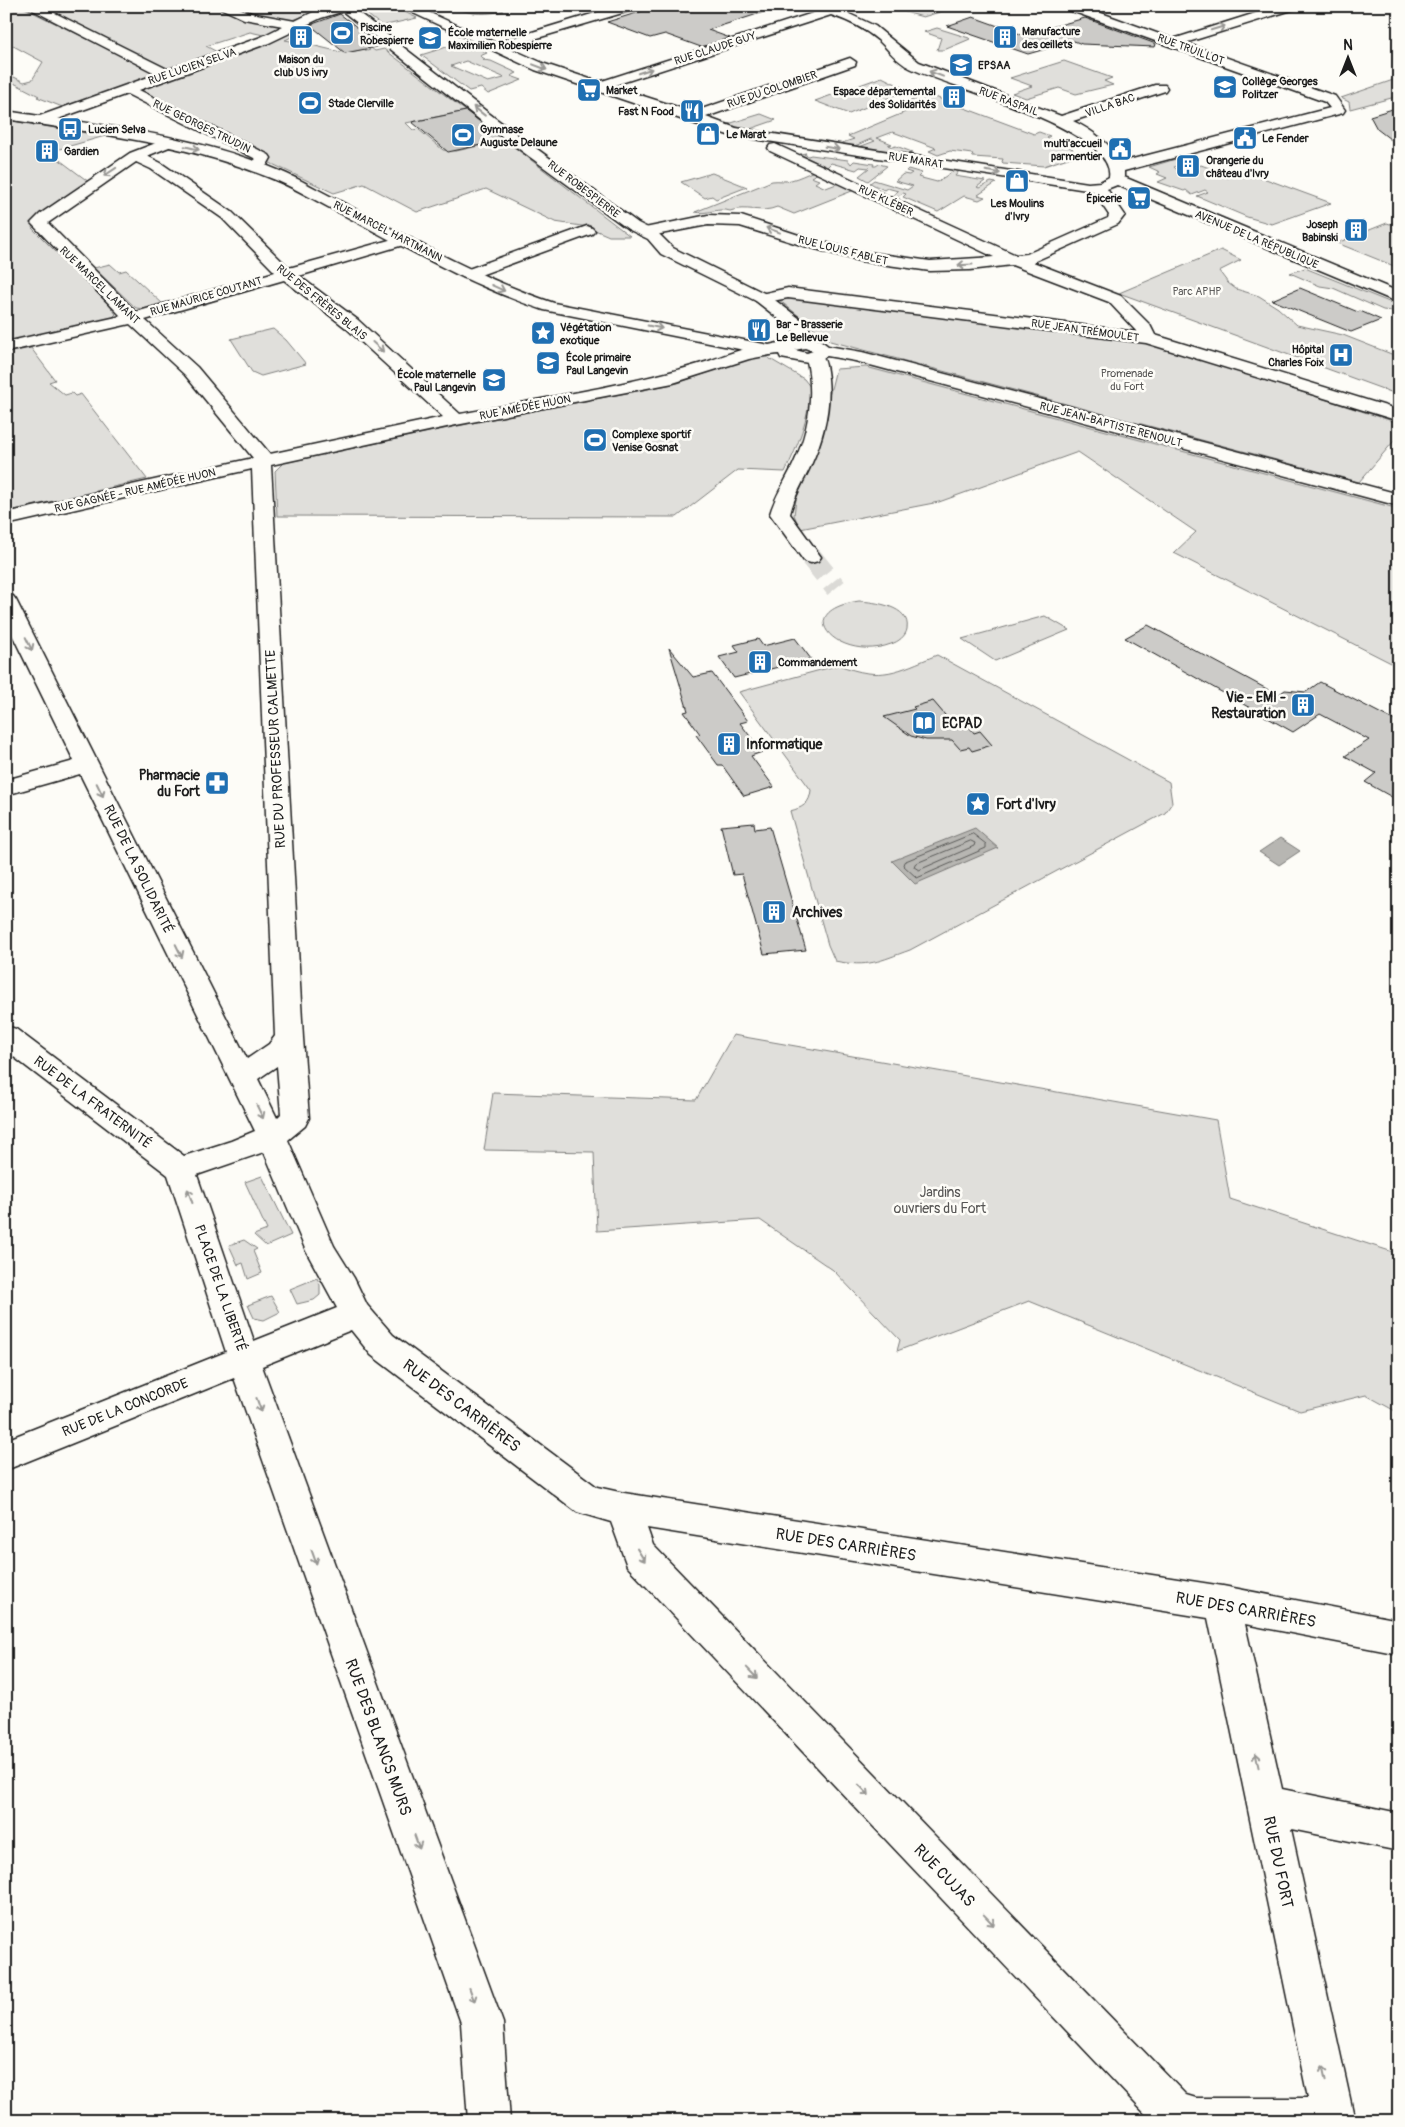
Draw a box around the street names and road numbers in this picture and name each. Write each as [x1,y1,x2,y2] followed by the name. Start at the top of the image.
[673,29,758,68] street label: RUE CLAUDE GUY
[1156,31,1226,68] street label: RUE TRUILLOT
[146,45,238,88] street label: RUE LUCIEN SELVA
[726,68,819,111] street label: RUE DU COLOMBIER
[977,84,1041,119] street label: RUE RASPAIL
[1084,91,1137,120] street label: VILLA BAC
[151,97,253,156] street label: RUE GEORGES TRUDIN
[887,150,944,171] street label: RUE MARAT
[545,158,623,221] street label: RUE ROBESPIERRE
[856,182,915,219] street label: RUE KLÉBER
[331,198,445,265] street label: RUE MARCEL HARTMANN
[1193,208,1321,272] street label: AVENUE DE LA RÉPUBLIQUE
[797,233,889,268] street label: RUE LOUIS FABLET
[57,244,142,327] street label: RUE MARCEL LAMANT
[274,262,369,343] street label: RUE DES FRÈRES BLAIS
[149,274,263,319] street label: RUE MAURICE COUTANT
[1030,317,1140,344] street label: RUE JEAN TRÉMOULET
[478,392,572,423] street label: RUE AMÉDÉE HUON
[1038,399,1183,450] street label: RUE JEAN-BAPTISTE RENOULT
[53,466,217,515] street label: RUE GAGNÉE - RUE AMÉDÉE HUON
[262,649,289,849] street label: RUE DU PROFESSEUR CALMETTE
[100,802,178,936] street label: RUE DE LA SOLIDARITÉ
[30,1052,156,1152] street label: RUE DE LA FRATERNITÉ
[191,1222,251,1354] street label: PLACE DE LA LIBERTÉ
[399,1354,525,1457] street label: RUE DES CARRIÈRES
[60,1374,191,1441] street label: RUE DE LA CONCORDE
[774,1523,918,1566] street label: RUE DES CARRIÈRES
[1174,1587,1318,1632] street label: RUE DES CARRIÈRES
[340,1656,416,1819] street label: RUE DES BLANCS MURS
[1259,1814,1298,1910] street label: RUE DU FORT
[909,1840,979,1911] street label: RUE CUJAS

